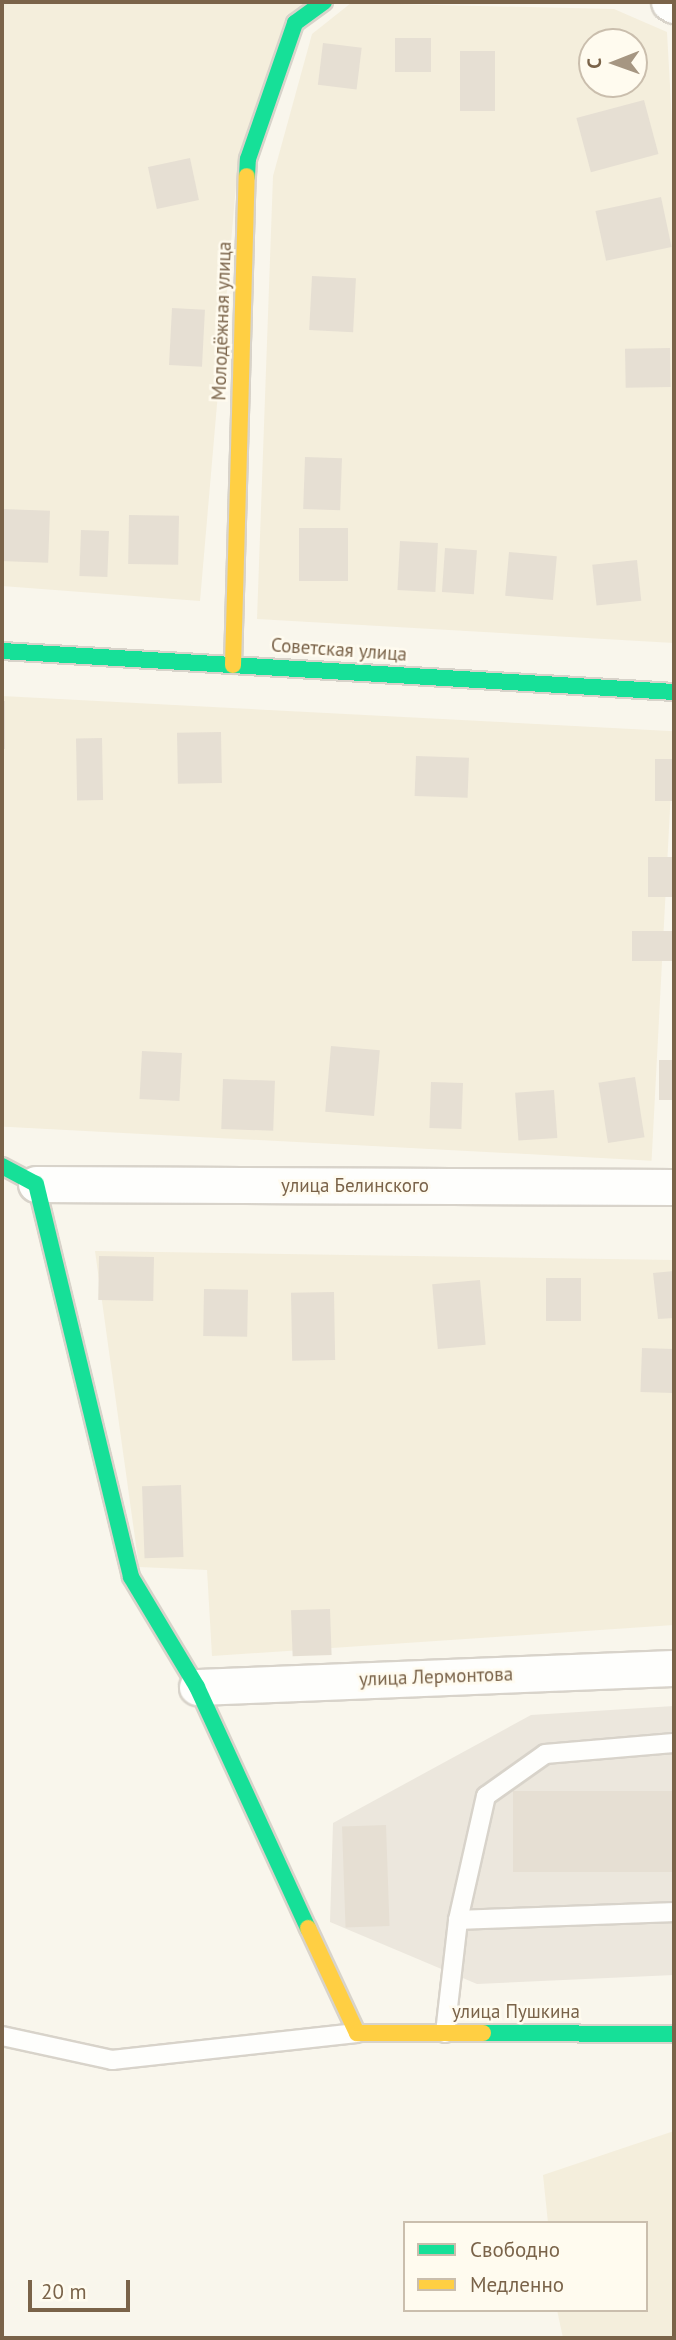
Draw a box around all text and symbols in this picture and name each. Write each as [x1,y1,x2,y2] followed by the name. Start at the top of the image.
[578,28,648,98] north arrow
[582,58,606,69] text: С
[208,241,236,401] street label: Молодёжная улица
[270,634,408,666] street label: Советская улица
[281,1175,429,1197] street label: улица Белинского
[359,1663,513,1691] street label: улица Лермонтова
[452,2001,580,2023] street label: улица Пушкина
[403,2221,648,2312] legend
[470,2236,560,2263] text: Свободно
[32,2266,133,2310] scale bar
[470,2271,564,2298] text: Медленно
[41,2278,87,2305] text: 20 m

